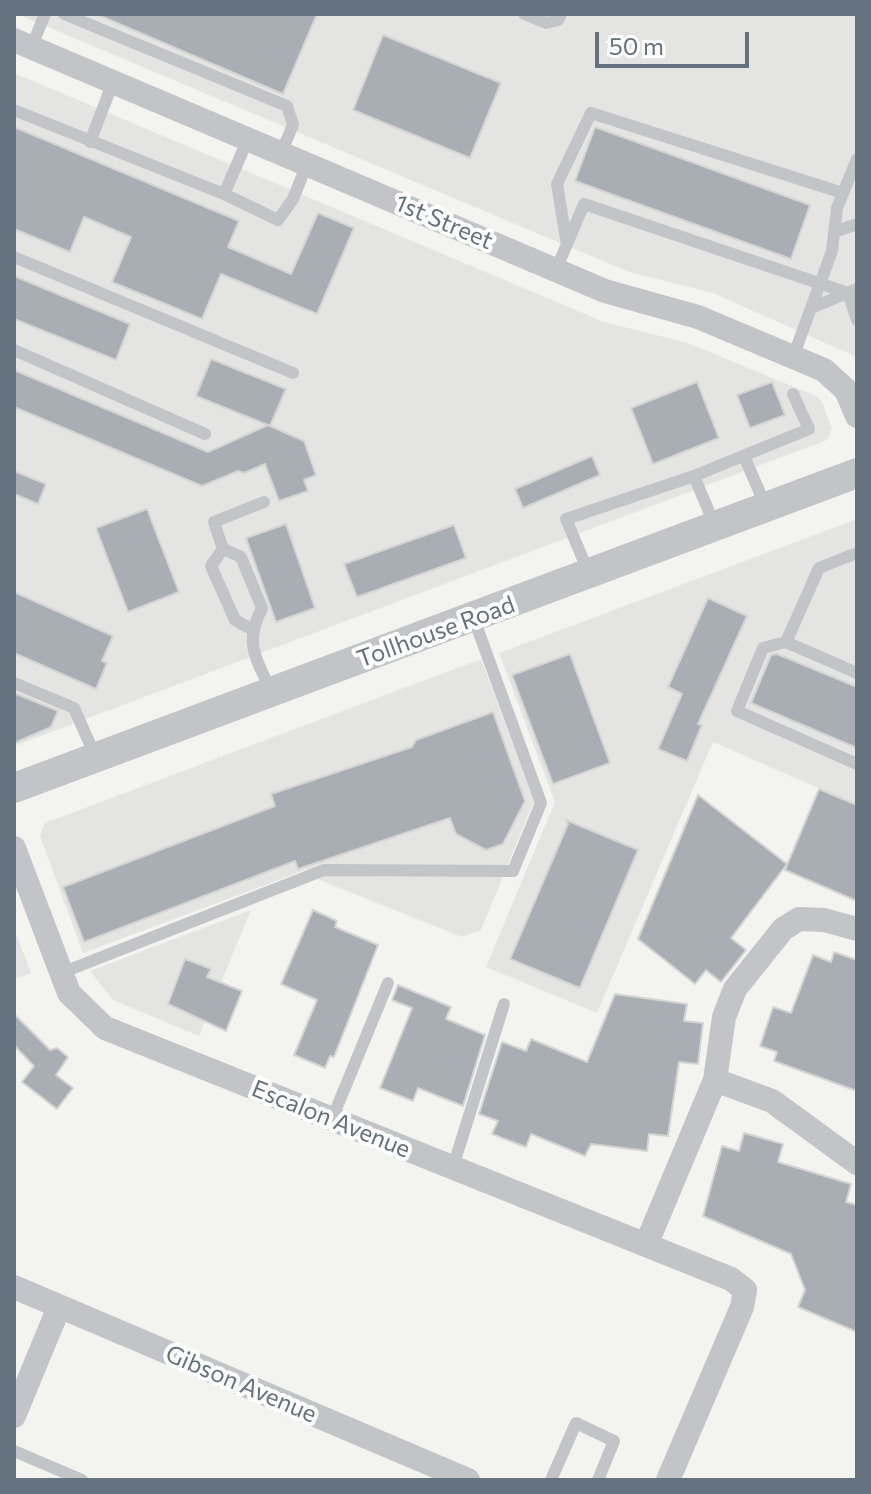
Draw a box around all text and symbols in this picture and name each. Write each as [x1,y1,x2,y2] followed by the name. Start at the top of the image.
[599,16,753,66] scale bar
[609,31,664,60] text: 50 m
[391,189,497,255] street label: 1st Street
[353,590,519,674] street label: Tollhouse Road
[248,1074,414,1164] street label: Escalon Avenue
[161,1339,321,1429] street label: Gibson Avenue

